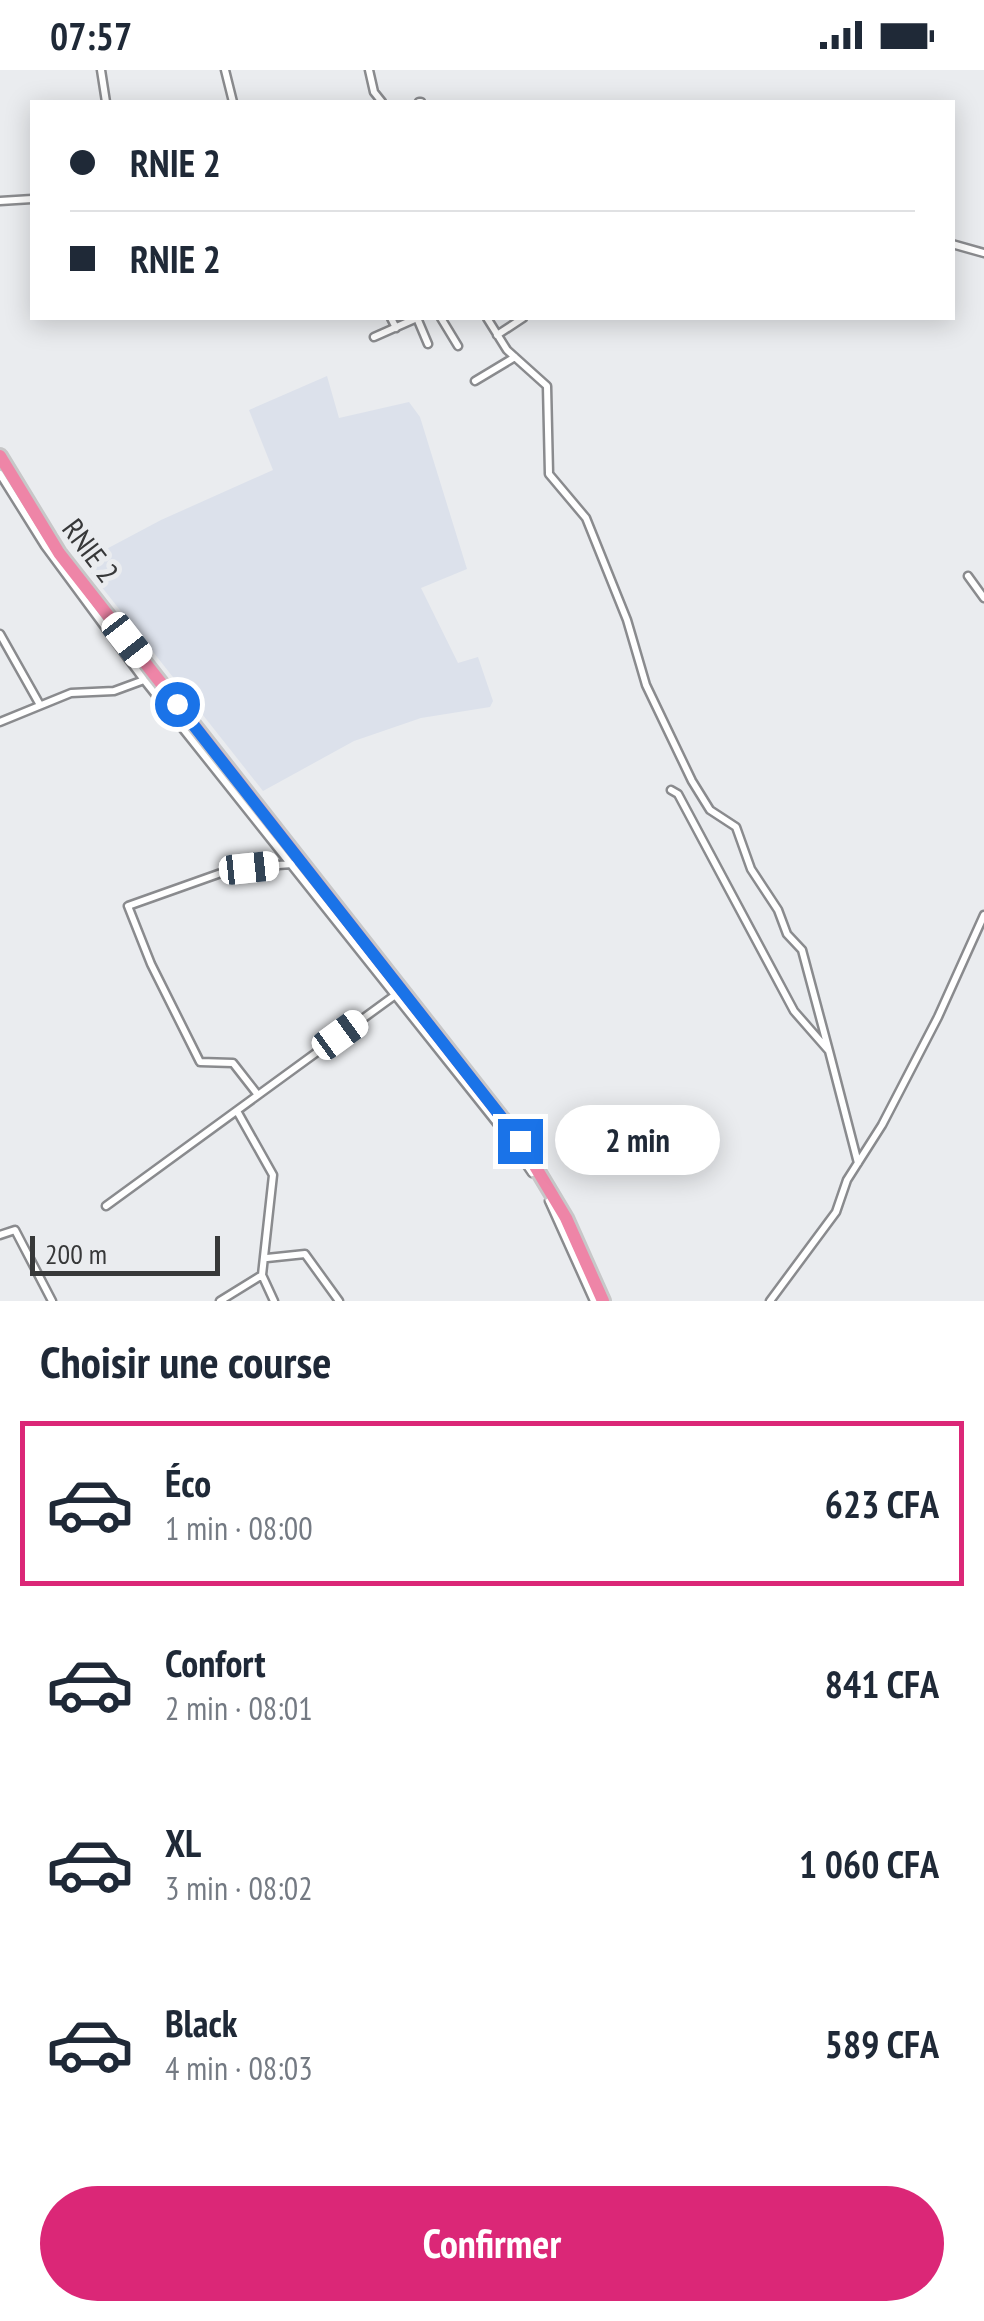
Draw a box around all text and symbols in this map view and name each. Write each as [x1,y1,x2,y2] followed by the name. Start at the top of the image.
[50,11,132,60] text: 07:57
[130,138,221,187] text: RNIE 2
[130,234,221,283] text: RNIE 2
[54,510,128,590] street label: RNIE 2
[97,607,157,673] car
[155,682,200,727] route start
[218,850,280,886] car
[307,1005,373,1065] car
[555,1106,720,1176] callout: 2 min
[498,1119,543,1164] route end
[605,1119,670,1161] text: 2 min
[30,1231,220,1276] scale bar
[45,1235,107,1272] text: 200 m
[40,1332,331,1390] text: Choisir une course
[165,1458,211,1507] text: Éco
[45,1459,135,1549] icon: car
[825,1479,939,1528] text: 623 CFA
[165,1507,313,1549] text: 1 min · 08:00
[165,1638,265,1687] text: Confort
[45,1639,135,1729] icon: car
[825,1659,939,1708] text: 841 CFA
[165,1687,313,1729] text: 2 min · 08:01
[165,1818,201,1867] text: XL
[45,1819,135,1909] icon: car
[799,1839,939,1888] text: 1 060 CFA
[165,1867,313,1909] text: 3 min · 08:02
[165,1998,238,2047] text: Black
[45,1999,135,2089] icon: car
[825,2019,939,2068] text: 589 CFA
[165,2047,313,2089] text: 4 min · 08:03
[40,2186,944,2301] button: Confirmer

